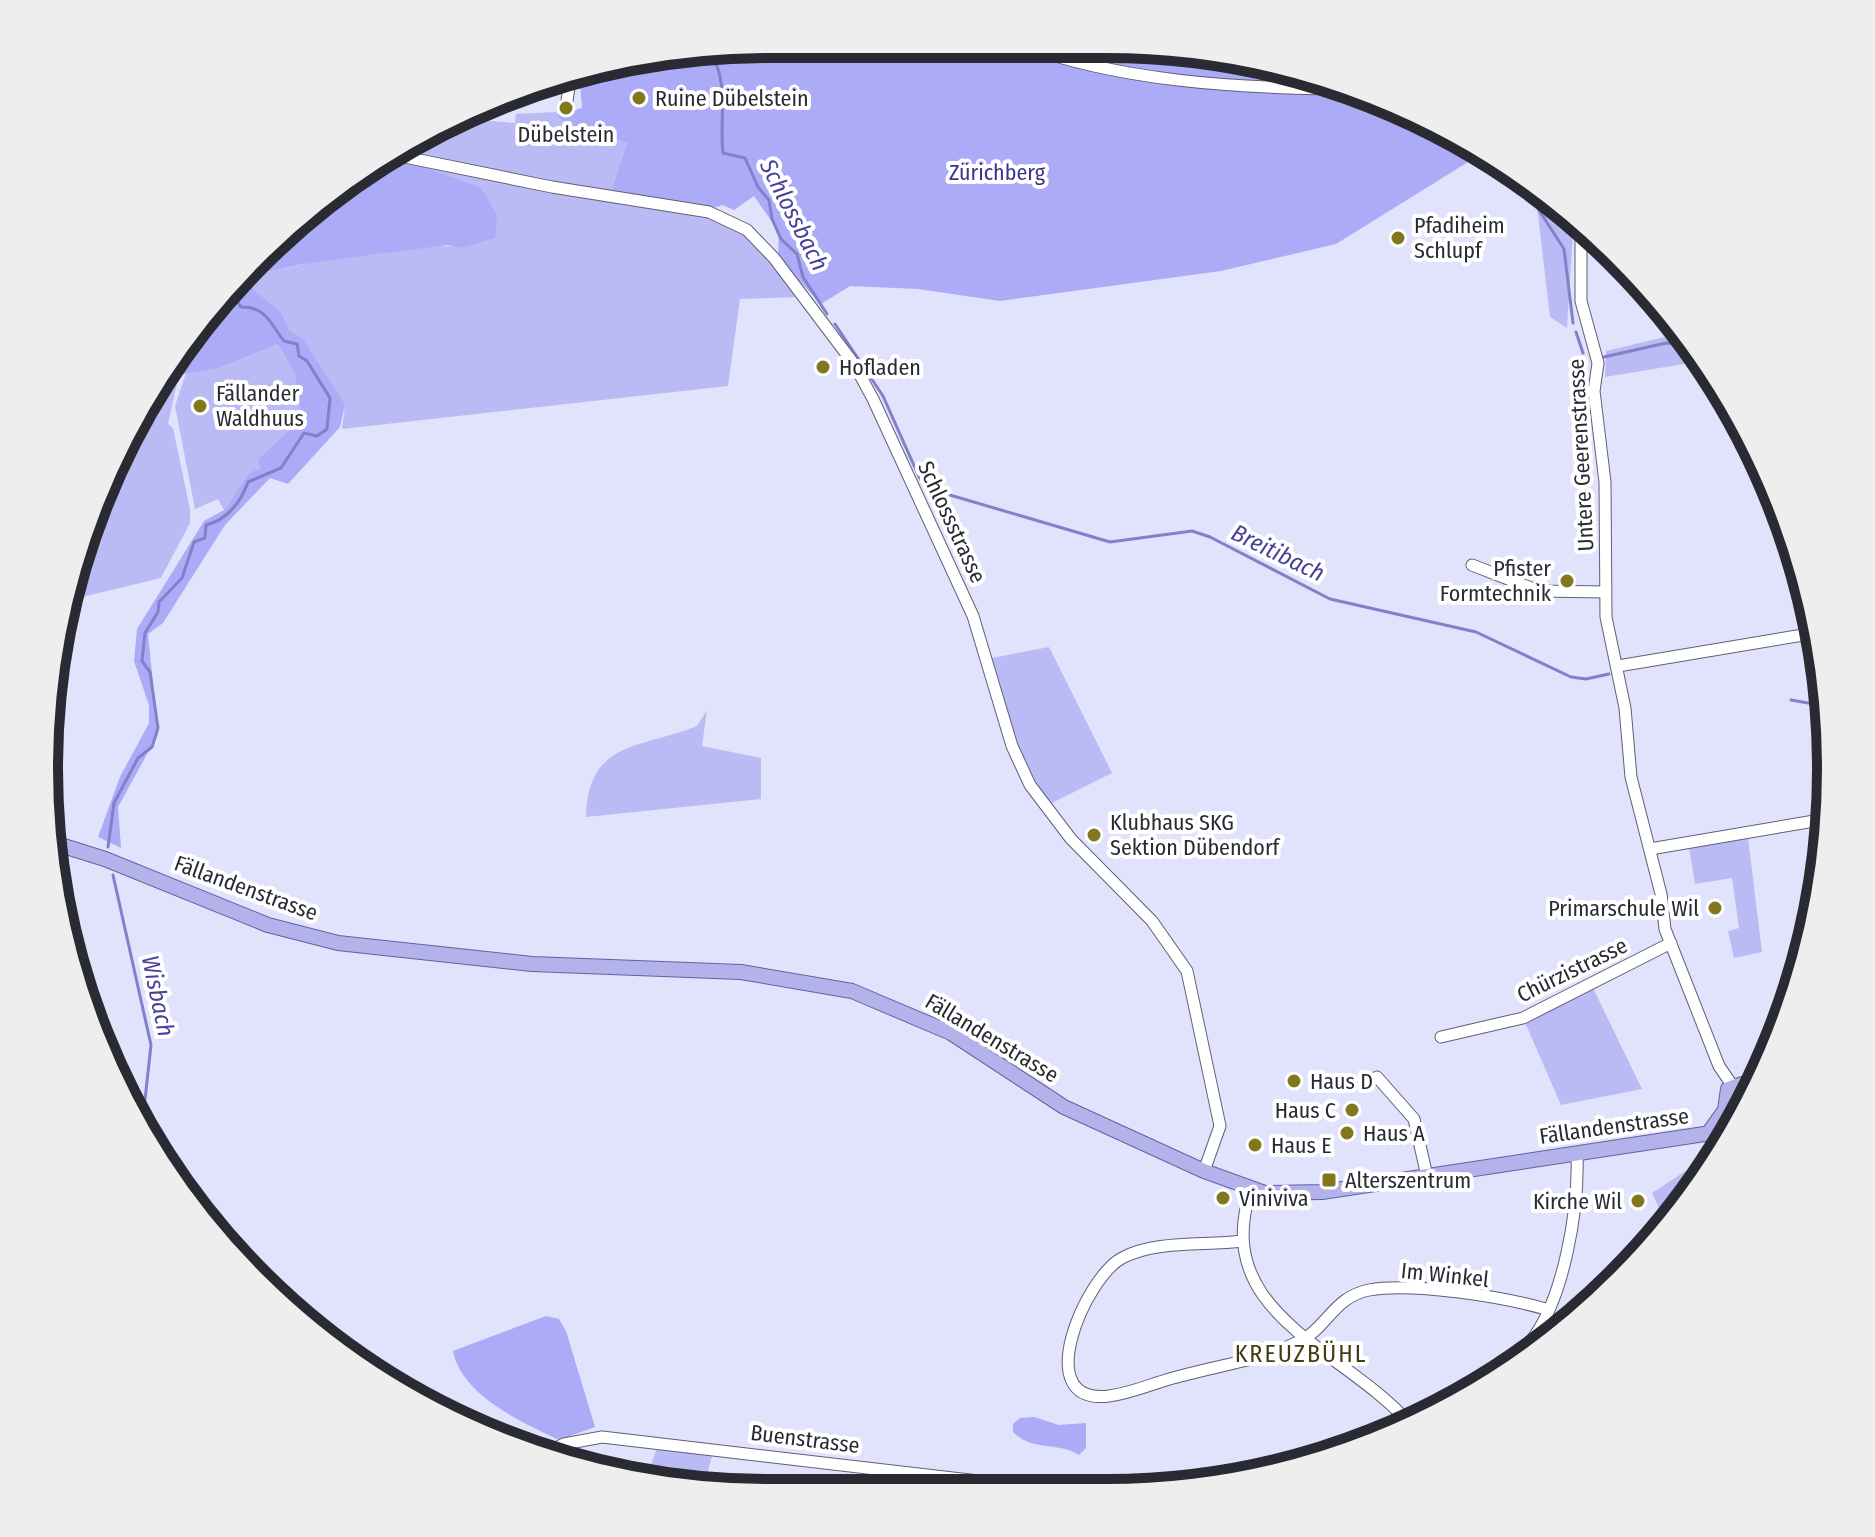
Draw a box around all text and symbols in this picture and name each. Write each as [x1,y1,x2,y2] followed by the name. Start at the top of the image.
[655,85,809,112] place label: Ruine Dübelstein
[630,89,648,107] marker: Ruine Dübelstein
[557,99,575,117] marker: Dübelstein
[518,121,614,148] place label: Dübelstein
[754,154,834,275] water label: Schlossbach
[949,159,1046,186] park label: Zürichberg
[1414,212,1505,264] place label: Pfadiheim Schlupf
[1389,229,1407,247] marker: Pfadiheim Schlupf
[839,354,921,381] place label: Hofladen
[814,358,832,376] marker: Hofladen
[1562,358,1600,552] street label: Untere Geerenstrasse
[216,380,304,432] place label: Fällander Waldhuus
[191,397,209,415] marker: Fällander Waldhuus
[912,457,992,587] street label: Schlossstrasse
[1227,518,1329,588] water label: Breitibach
[1440,555,1552,607] place label: Pfister Formtechnik
[1558,572,1576,590] marker: Pfister Formtechnik
[1110,809,1281,861] place label: Klubhaus SKG Sektion Dübendorf
[1085,826,1103,844] marker: Klubhaus SKG Sektion Dübendorf
[171,850,321,926] street label: Fällandenstrasse
[1548,895,1699,922] place label: Primarschule Wil
[1706,899,1724,917] marker: Primarschule Wil
[1512,932,1632,1008] street label: Chürzistrasse
[136,953,180,1039] water label: Wisbach
[920,988,1064,1088] street label: Fällandenstrasse
[1310,1068,1373,1095] place label: Haus D
[1285,1072,1303,1090] marker: Haus D
[1275,1097,1336,1124] place label: Haus C
[1343,1101,1361,1119] marker: Haus C
[1538,1102,1690,1150] street label: Fällandenstrasse
[1363,1120,1425,1147] place label: Haus A
[1338,1124,1356,1142] marker: Haus A
[1271,1132,1332,1159] place label: Haus E
[1246,1136,1264,1154] marker: Haus E
[1345,1167,1471,1194] place label: Alterszentrum
[1320,1171,1338,1189] marker: Alterszentrum
[1239,1185,1308,1212] place label: Viniviva
[1533,1188,1622,1215] place label: Kirche Wil
[1214,1189,1232,1207] marker: Viniviva
[1629,1192,1647,1210] marker: Kirche Wil
[1400,1257,1490,1293] street label: Im Winkel
[1235,1340,1367,1368] district label: KREUZBÜHL
[749,1419,861,1459] street label: Buenstrasse

